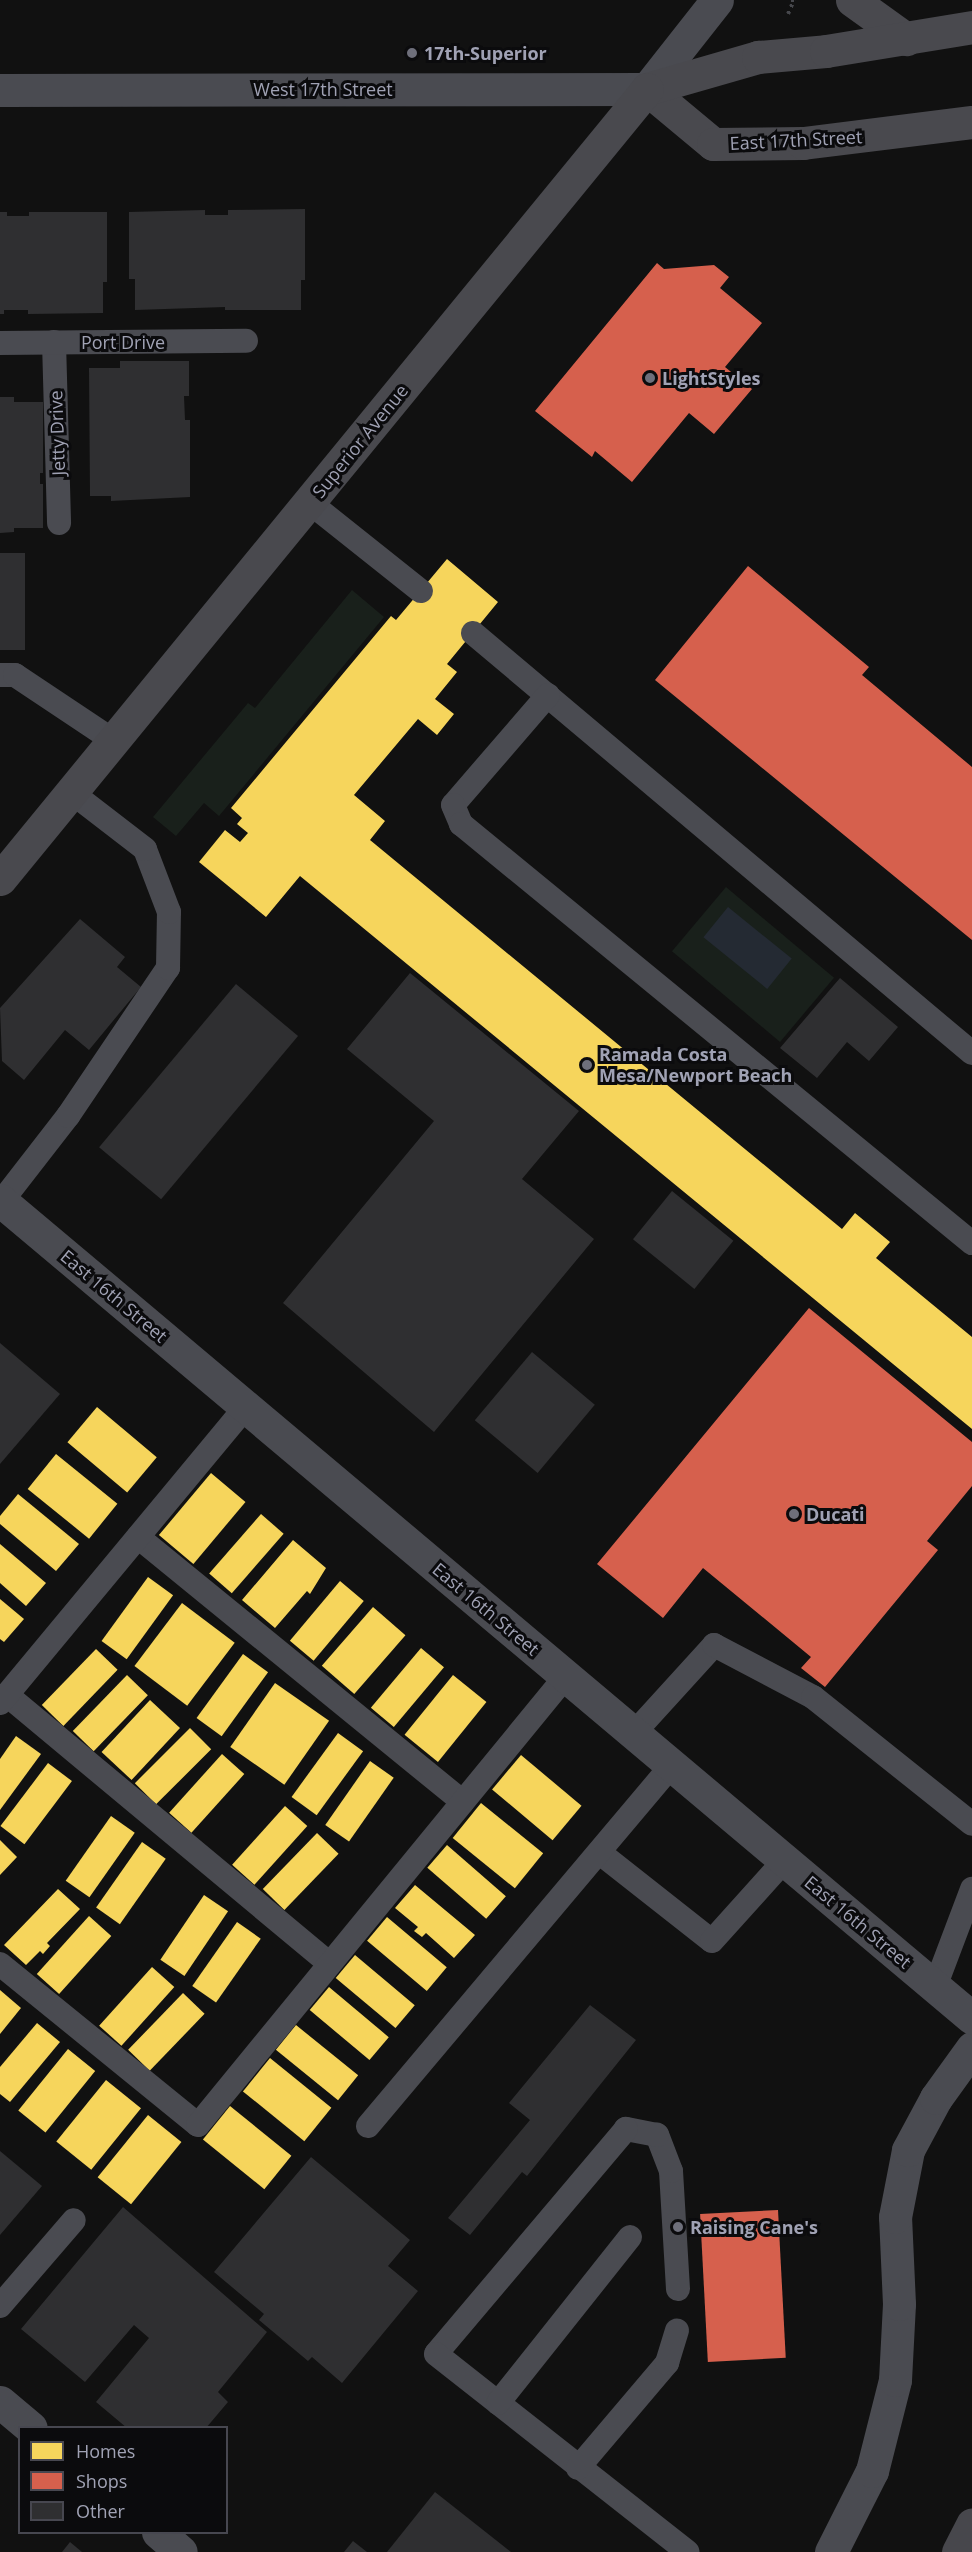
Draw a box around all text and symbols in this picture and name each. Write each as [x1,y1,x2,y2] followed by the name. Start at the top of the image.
[424,42,547,64] place label: 17th-Superior
[405,46,419,60] marker: 17th-Superior
[253,78,393,100] street label: West 17th Street
[729,126,863,154] street label: East 17th Street
[81,331,165,353] street label: Port Drive
[662,367,761,389] place label: LightStyles
[643,371,657,385] marker: LightStyles
[308,380,412,502] street label: Superior Avenue
[45,390,69,476] street label: Jetty Drive
[599,1044,792,1086] place label: Ramada Costa Mesa/Newport Beach
[580,1058,594,1072] marker: Ramada Costa Mesa/Newport Beach
[56,1245,172,1347] street label: East 16th Street
[806,1503,865,1525] place label: Ducati
[787,1507,801,1521] marker: Ducati
[428,1558,544,1660] street label: East 16th Street
[800,1871,916,1973] street label: East 16th Street
[690,2216,818,2238] place label: Raising Cane's
[671,2220,685,2234] marker: Raising Cane's
[18,2426,228,2534] legend
[76,2439,135,2463] text: Homes
[76,2469,127,2493] text: Shops
[76,2499,125,2523] text: Other

